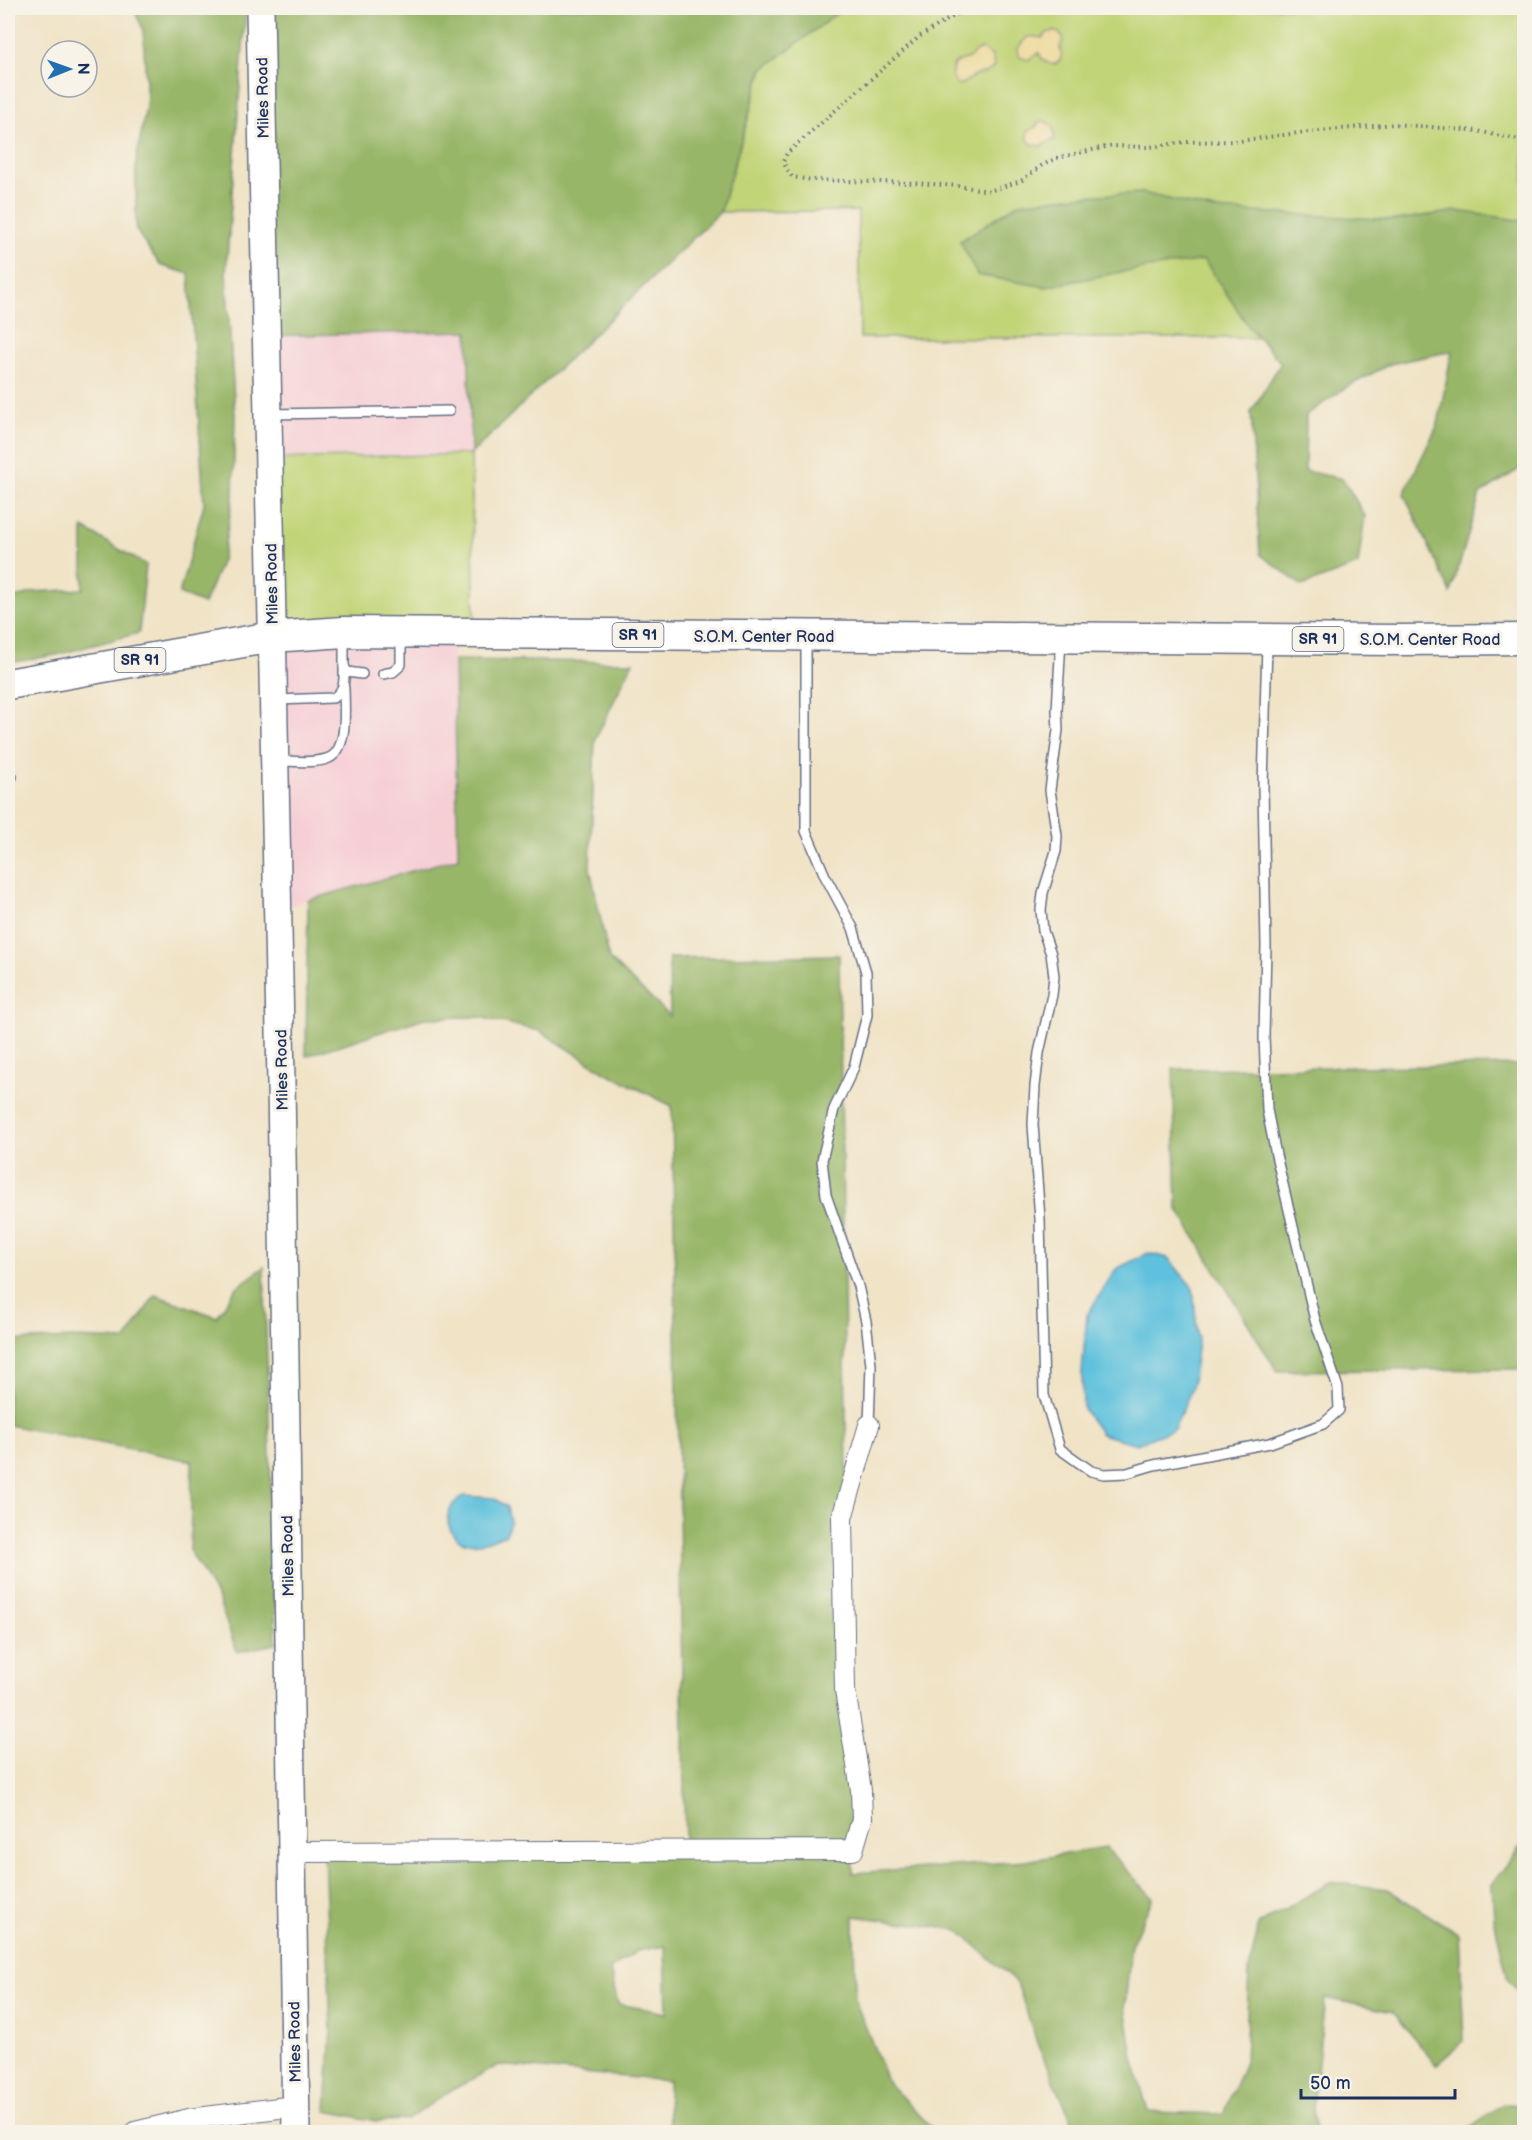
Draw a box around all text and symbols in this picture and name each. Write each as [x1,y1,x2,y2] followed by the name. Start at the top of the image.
[39,39,99,99] north arrow
[253,57,274,139] street label: Miles Road
[73,63,92,75] text: N
[262,543,283,625] street label: Miles Road
[612,623,664,647] road number: SR 91
[1292,627,1344,651] road number: SR 91
[694,628,834,647] street label: S.O.M. Center Road
[1360,631,1500,650] street label: S.O.M. Center Road
[114,648,166,672] road number: SR 91
[272,1029,293,1111] street label: Miles Road
[278,1515,299,1597] street label: Miles Road
[285,2001,306,2083] street label: Miles Road
[1301,2062,1456,2100] scale bar
[1310,2073,1351,2094] text: 50 m

